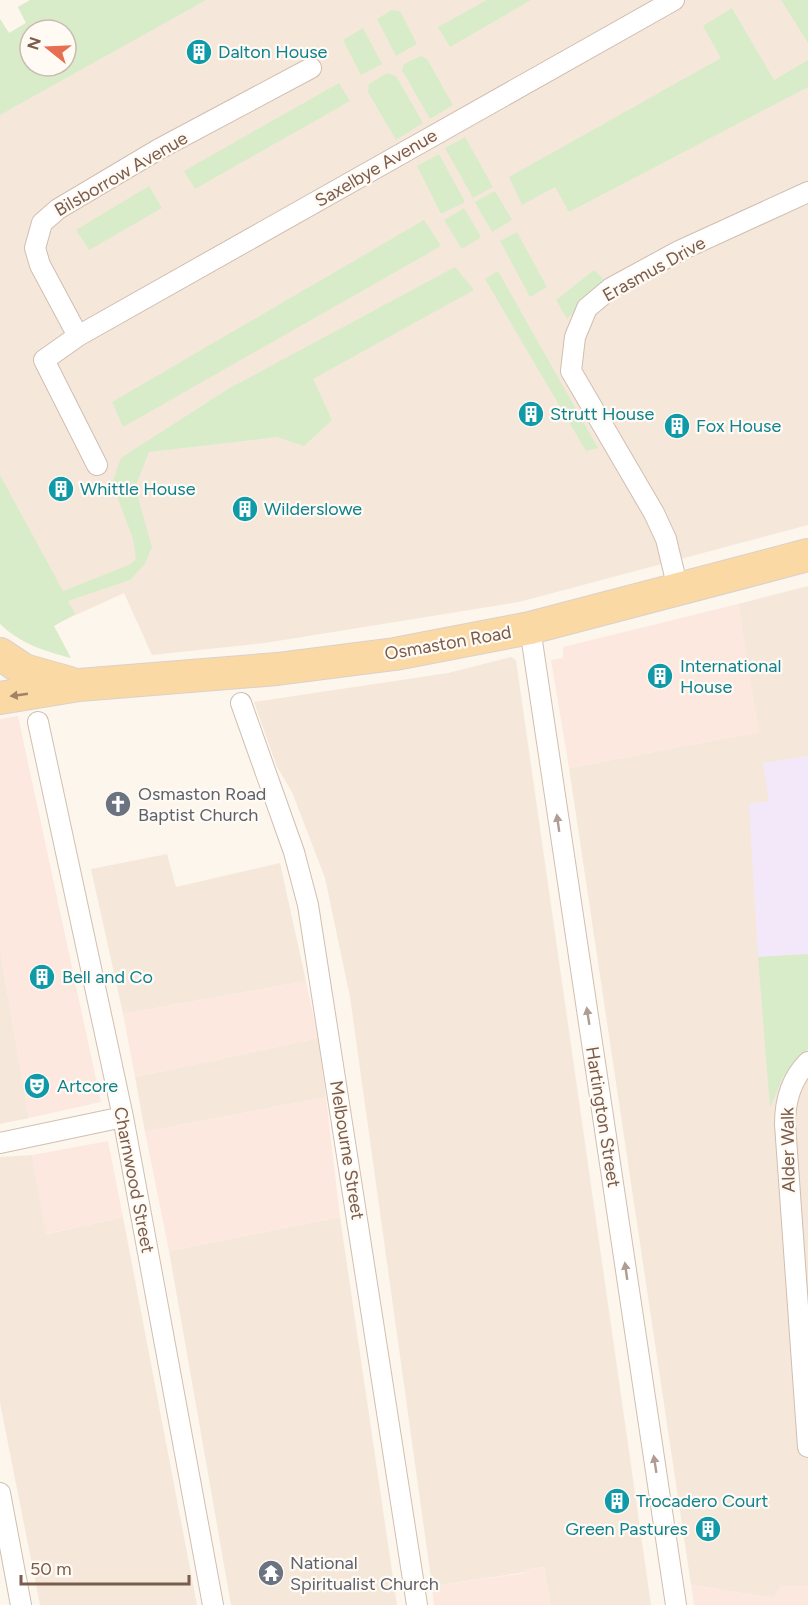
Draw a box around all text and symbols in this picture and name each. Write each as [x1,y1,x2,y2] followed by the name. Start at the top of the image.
[18,18,78,78] north arrow
[23,35,45,52] text: N
[184,37,214,67] building icon: Dalton House
[218,41,328,63] place label: Dalton House
[311,124,441,212] street label: Saxelbye Avenue
[50,127,192,221] street label: Bilsborrow Avenue
[599,232,709,306] street label: Erasmus Drive
[516,399,546,429] building icon: Strutt House
[550,403,654,425] place label: Strutt House
[662,411,692,441] building icon: Fox House
[696,415,781,437] place label: Fox House
[46,474,76,504] building icon: Whittle House
[80,478,196,500] place label: Whittle House
[230,494,260,524] building icon: Wilderslowe
[264,498,362,520] place label: Wilderslowe
[383,621,513,665] street label: Osmaston Road
[680,655,781,698] place label: International House
[645,661,675,691] building icon: International House
[9,691,28,700] one-way arrow
[138,783,266,826] place label: Osmaston Road Baptist Church
[103,789,133,819] church icon: Osmaston Road Baptist Church
[554,814,563,833] one-way arrow
[27,962,57,992] building icon: Bell and Co
[62,966,153,988] place label: Bell and Co
[583,1006,592,1025] one-way arrow
[581,1045,625,1189] street label: Hartington Street
[22,1071,52,1101] theatre icon: Artcore
[57,1075,118,1097] place label: Artcore
[325,1079,369,1221] street label: Melbourne Street
[109,1105,159,1255] street label: Charnwood Street
[776,1107,800,1193] street label: Alder Walk
[622,1262,631,1281] one-way arrow
[650,1454,659,1473] one-way arrow
[602,1486,632,1516] building icon: Trocadero Court
[636,1490,768,1512] place label: Trocadero Court
[693,1514,723,1544] building icon: Green Pastures
[565,1518,688,1540] place label: Green Pastures
[21,1548,189,1586] scale bar
[290,1552,439,1595] place label: National Spiritualist Church
[30,1558,72,1580] text: 50 m
[256,1558,286,1588] temple icon: National Spiritualist Church

